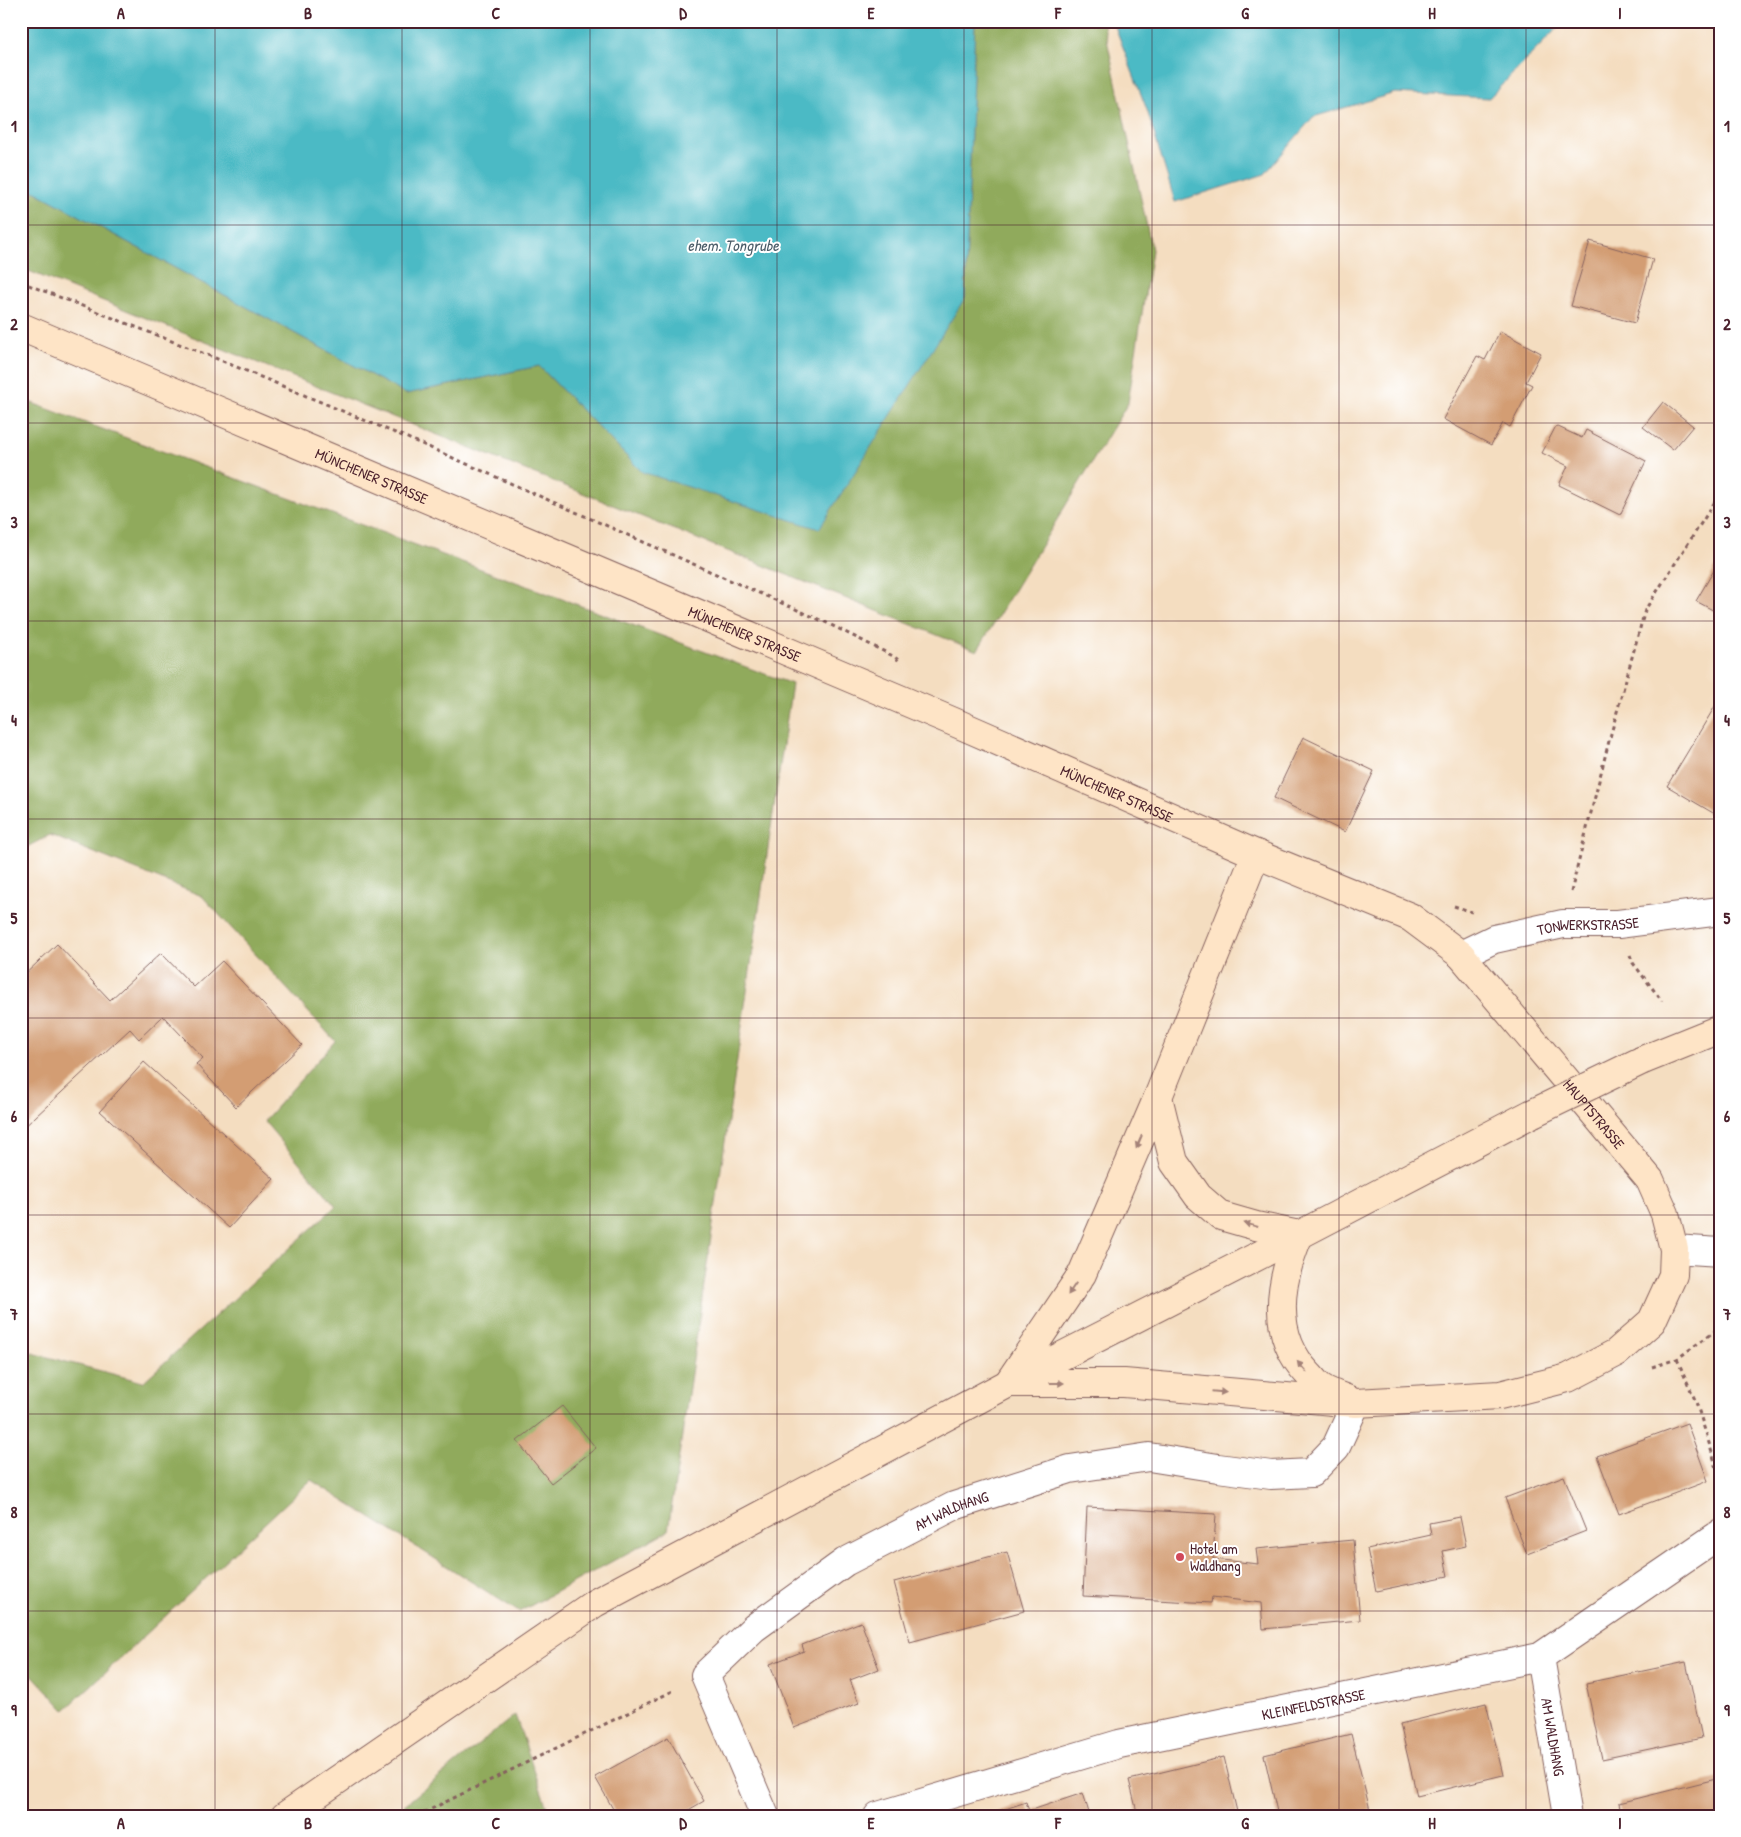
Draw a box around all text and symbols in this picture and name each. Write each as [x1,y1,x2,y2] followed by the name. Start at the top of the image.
[117,2,125,24] text: A
[304,2,312,24] text: B
[492,2,501,24] text: C
[679,2,687,24] text: D
[867,2,875,24] text: E
[1054,2,1062,24] text: F
[1241,2,1249,24] text: G
[1428,2,1436,24] text: H
[1618,2,1622,24] text: I
[11,115,17,137] text: 1
[1724,115,1730,137] text: 1
[687,234,779,256] water label: ehem. Tongrube
[10,313,18,335] text: 2
[1723,313,1731,335] text: 2
[312,442,432,509] street label: MÜNCHENER STRASSE
[10,511,18,533] text: 3
[1723,511,1731,533] text: 3
[685,600,805,667] street label: MÜNCHENER STRASSE
[11,709,17,731] text: 4
[1724,709,1730,731] text: 4
[1058,759,1177,827] street label: MÜNCHENER STRASSE
[11,907,18,929] text: 5
[1724,907,1731,929] text: 5
[1535,911,1640,940] street label: TONWERKSTRASSE
[1559,1074,1630,1153] street label: HAUPTSTRASSE
[11,1105,18,1127] text: 6
[1724,1105,1731,1127] text: 6
[1134,1135,1142,1149] one-way arrow
[1244,1220,1259,1228] one-way arrow
[1067,1283,1076,1296] one-way arrow
[9,1303,18,1325] text: 7
[1722,1303,1731,1325] text: 7
[1296,1362,1308,1374] one-way arrow
[1050,1379,1066,1387] one-way arrow
[1212,1388,1228,1396] one-way arrow
[911,1485,991,1535] street label: AM WALDHANG
[11,1501,18,1523] text: 8
[1724,1501,1731,1523] text: 8
[1190,1538,1241,1576] place label: Hotel am Waldhang
[1174,1551,1186,1563] marker: Hotel am Waldhang
[1260,1683,1367,1725] street label: KLEINFELDSTRASSE
[1537,1696,1571,1778] street label: AM WALDHANG
[11,1699,17,1721] text: 9
[1724,1699,1730,1721] text: 9
[117,1812,125,1834] text: A
[304,1812,312,1834] text: B
[492,1812,501,1834] text: C
[679,1812,687,1834] text: D
[867,1812,875,1834] text: E
[1054,1812,1062,1834] text: F
[1241,1812,1249,1834] text: G
[1428,1812,1436,1834] text: H
[1618,1812,1622,1834] text: I

